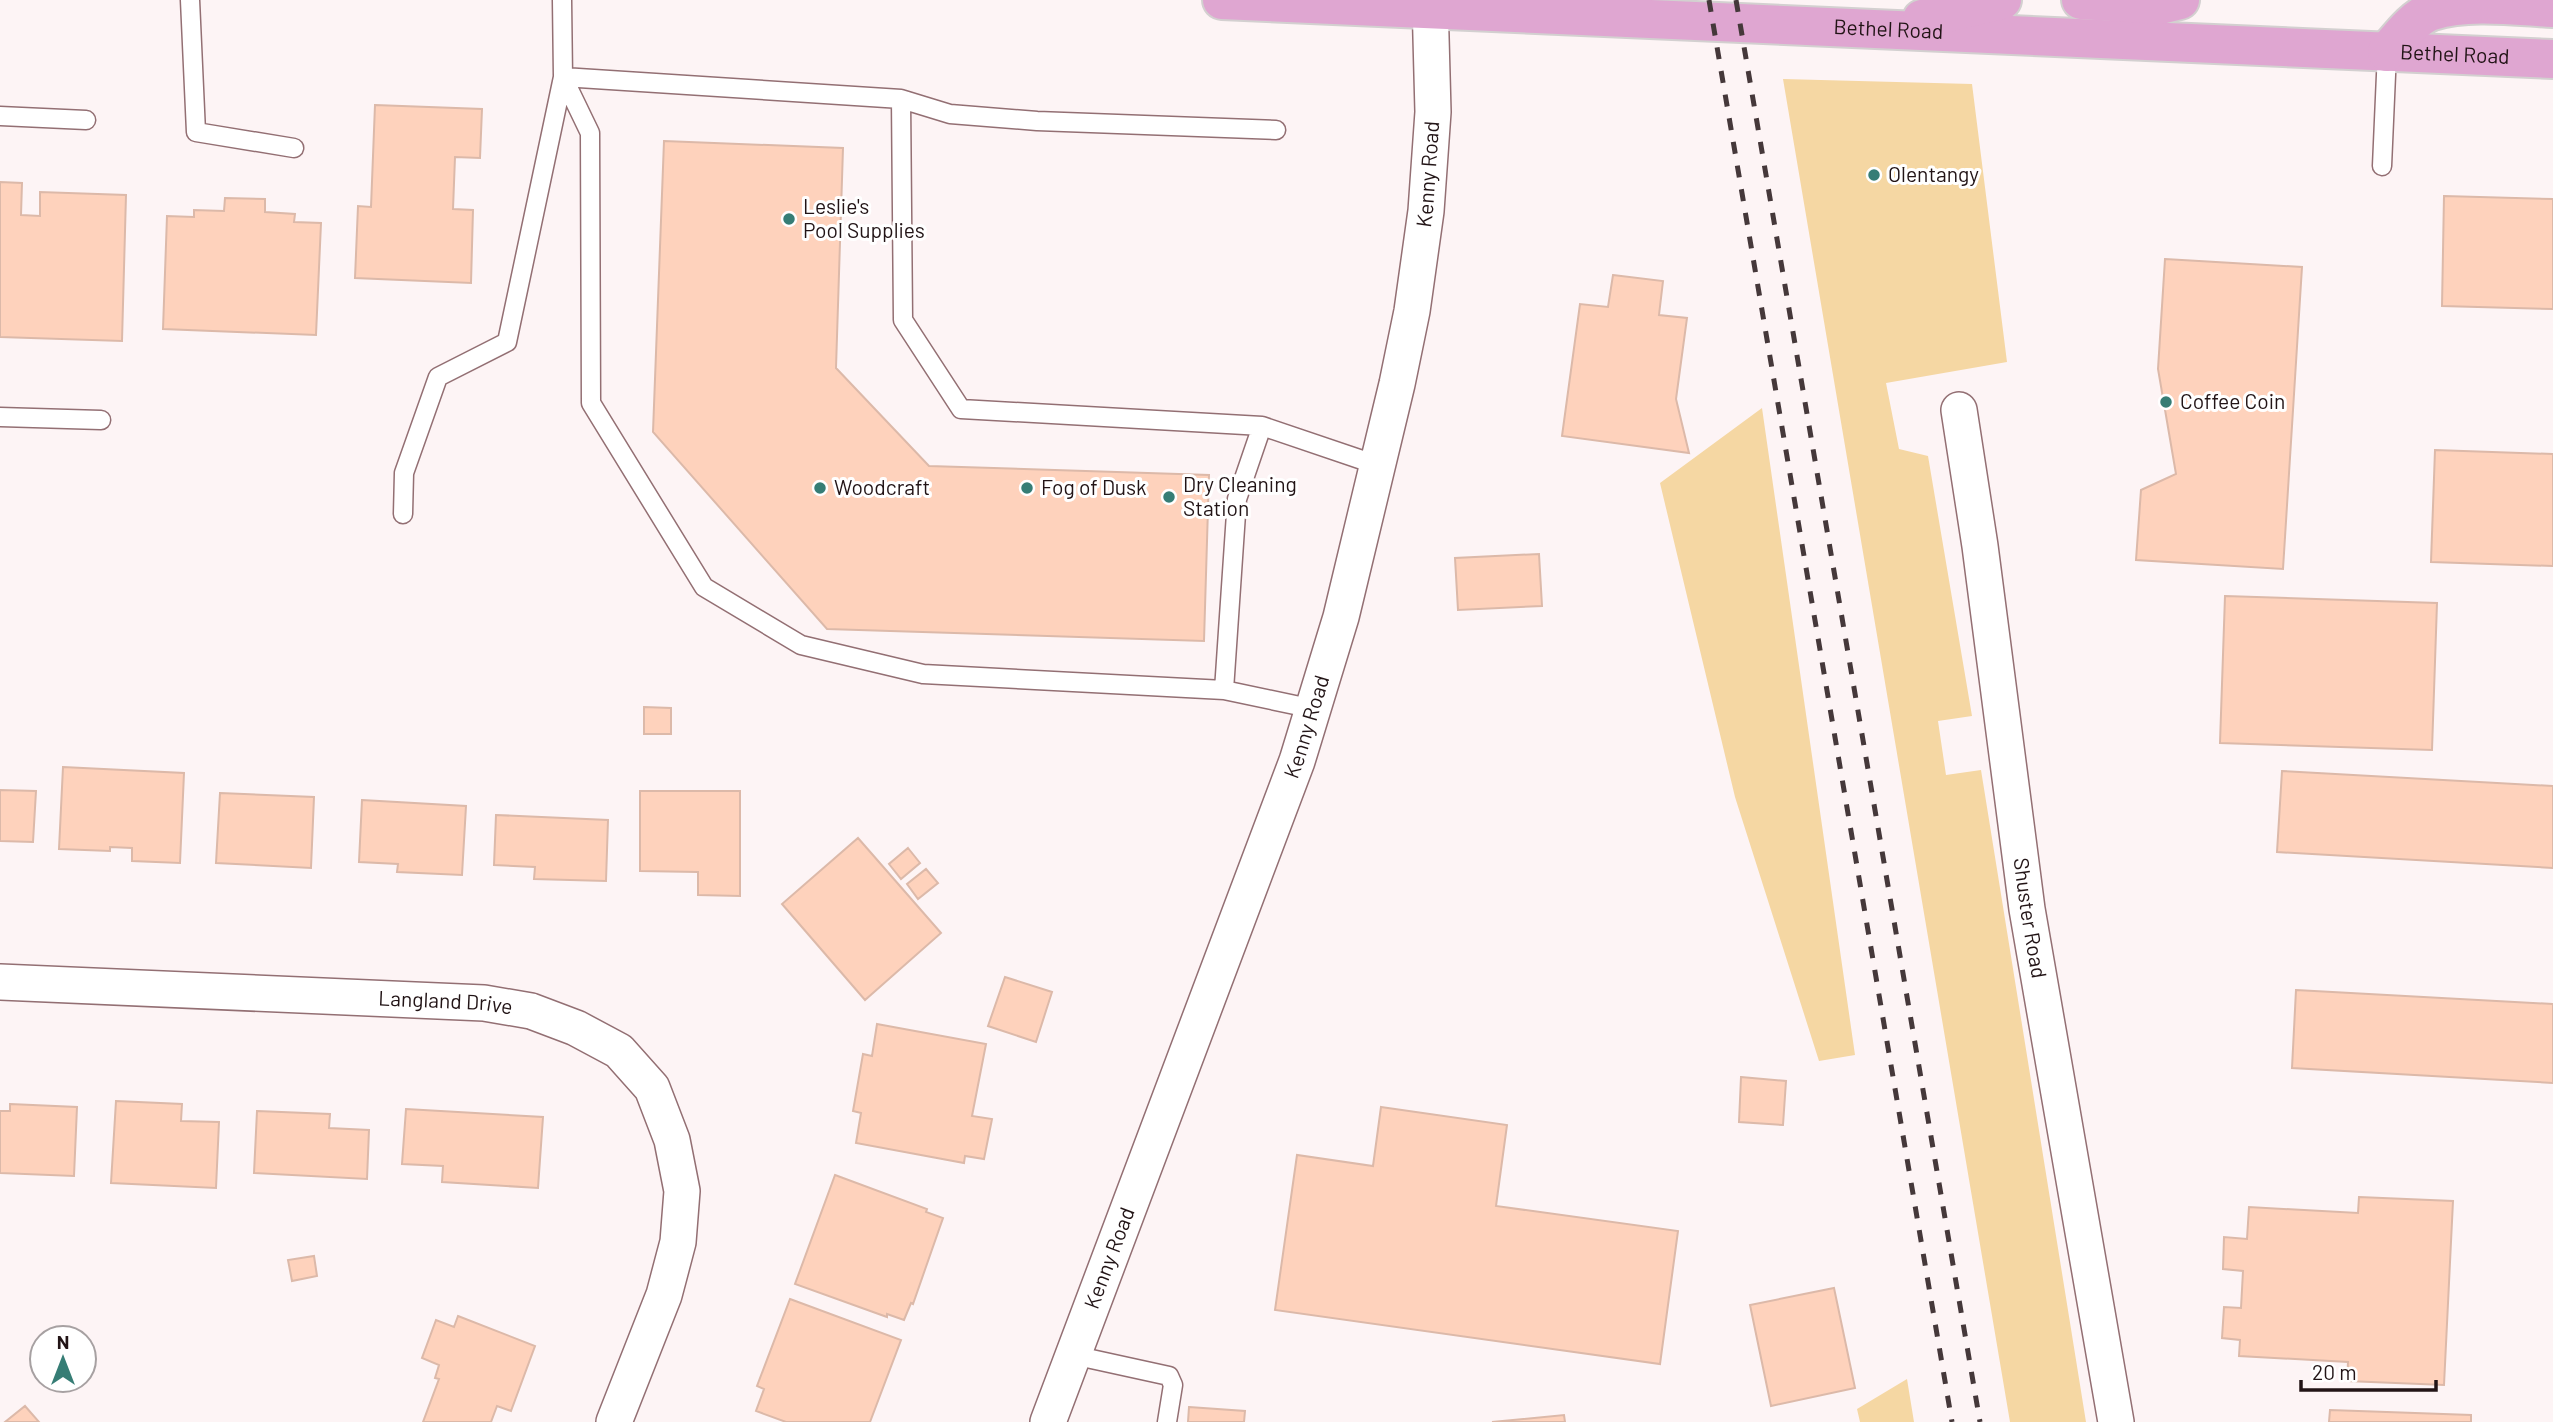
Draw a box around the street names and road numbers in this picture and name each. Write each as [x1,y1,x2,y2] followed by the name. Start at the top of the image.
[1833,13,1944,43] street label: Bethel Road
[2399,38,2510,68] street label: Bethel Road
[1410,120,1443,229] street label: Kenny Road
[1278,672,1334,781] street label: Kenny Road
[2009,856,2053,980] street label: Shuster Road
[378,984,515,1019] street label: Langland Drive
[1078,1203,1139,1312] street label: Kenny Road

